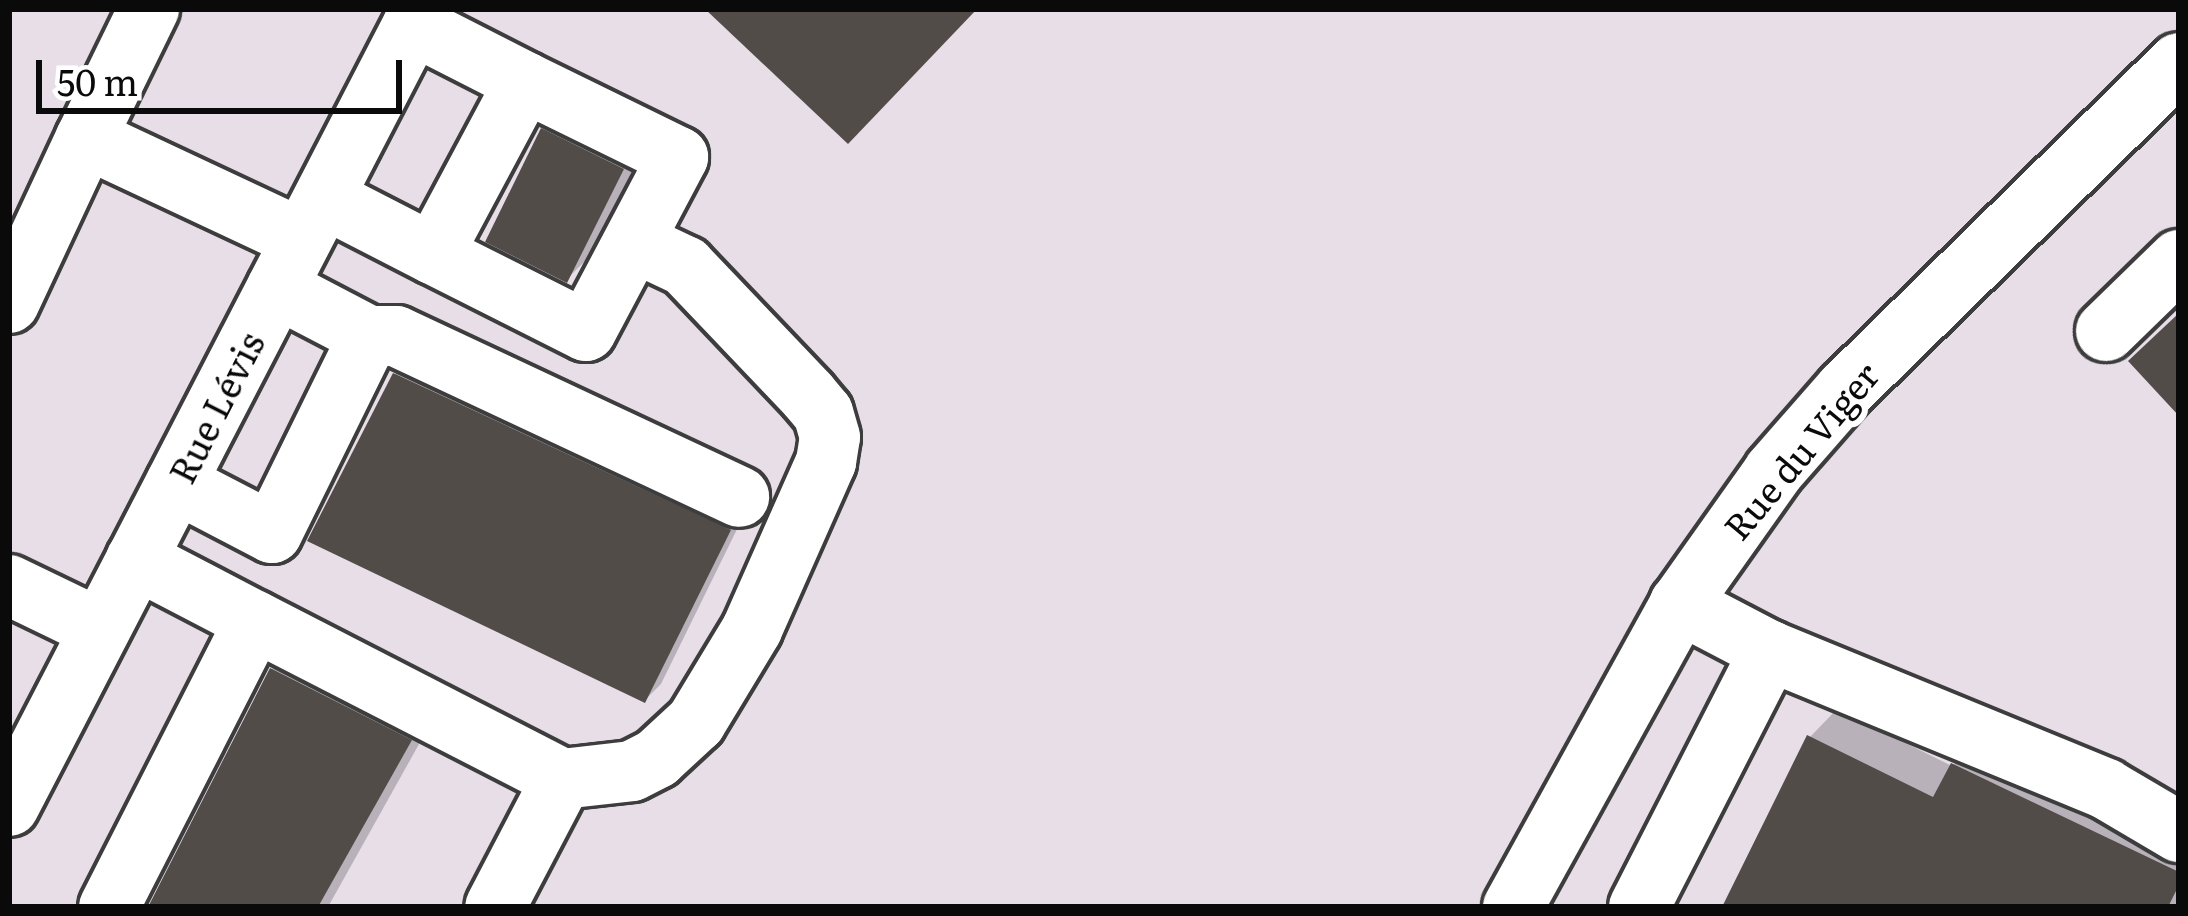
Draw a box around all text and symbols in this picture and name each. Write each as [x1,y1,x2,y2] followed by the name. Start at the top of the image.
[42,36,408,110] scale bar
[57,54,138,107] text: 50 m
[159,324,271,490] street label: Rue Lévis
[1714,353,1886,547] street label: Rue du Viger

